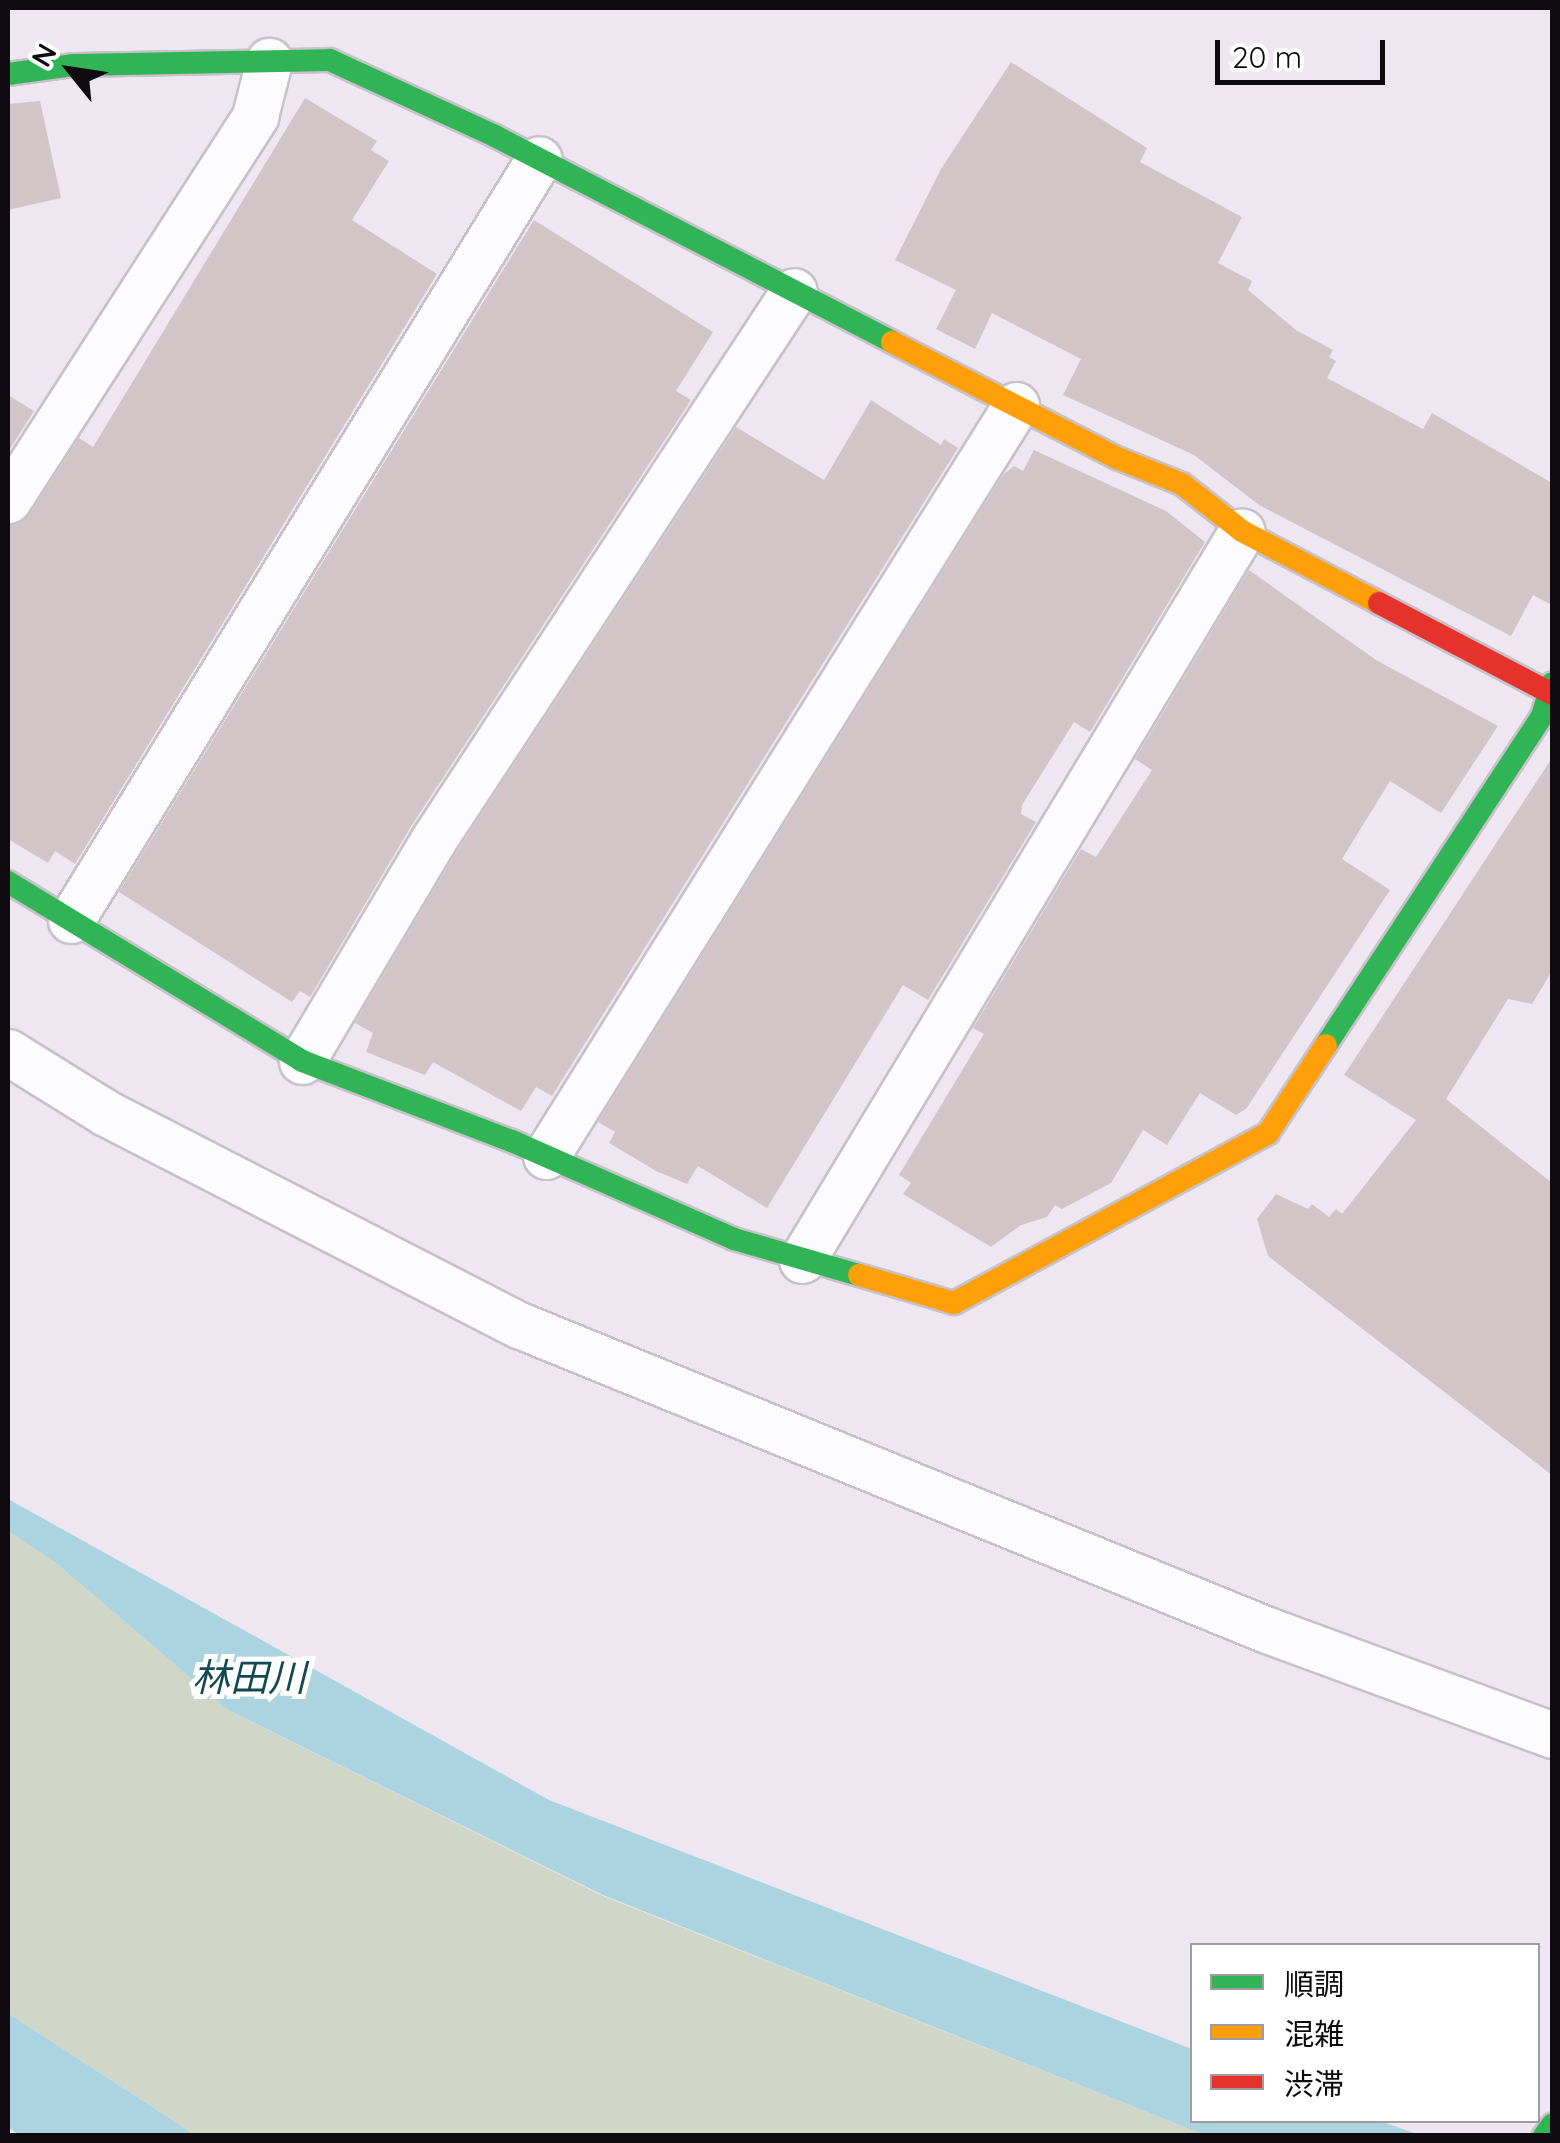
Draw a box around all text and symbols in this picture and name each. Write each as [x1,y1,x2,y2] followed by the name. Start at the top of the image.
[20,20,120,120] north arrow
[1220,20,1390,82] scale bar
[23,37,64,72] text: N
[1232,38,1302,76] text: 20 m
[192,1655,306,1701] water label: 林田川
[1190,1943,1540,2123] legend
[1284,1965,1344,2003] text: 順調
[1284,2015,1344,2053] text: 混雑
[1284,2065,1344,2103] text: 渋滞

